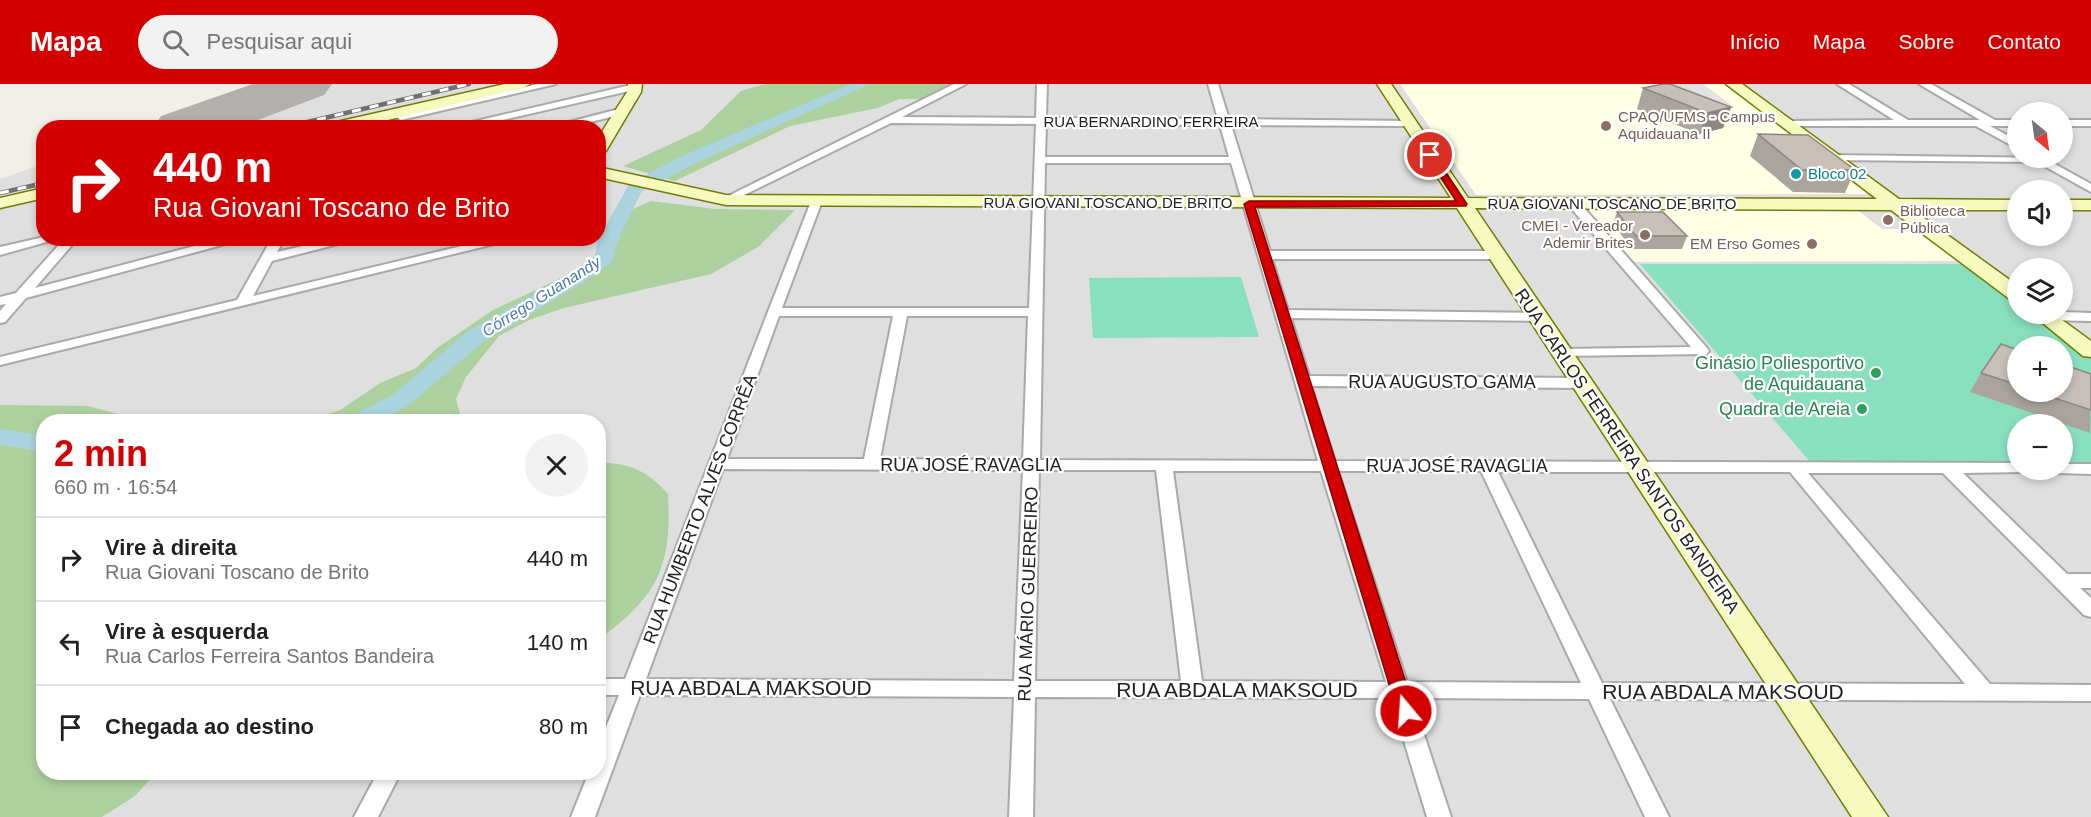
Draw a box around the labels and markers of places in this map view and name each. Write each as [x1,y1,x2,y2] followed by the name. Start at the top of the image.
[1618,108,1775,142] place label: CPAQ/UFMS - Campus Aquidauana II
[1599,119,1613,133] marker: CPAQ/UFMS - Campus Aquidauana II
[1404,129,1455,180] pin
[1808,165,1866,182] place label: Bloco 02
[1789,167,1803,181] marker: Bloco 02
[1900,202,1966,236] place label: Biblioteca Pública
[1881,213,1895,227] marker: Biblioteca Pública
[1521,217,1633,251] place label: CMEI - Vereador Ademir Brites
[1638,228,1652,242] marker: CMEI - Vereador Ademir Brites
[1690,235,1800,252] place label: EM Erso Gomes
[1805,237,1819,251] marker: EM Erso Gomes
[1695,353,1865,394] place label: Ginásio Poliesportivo de Aquidauana
[1869,366,1883,380] marker: Ginásio Poliesportivo de Aquidauana
[1719,399,1851,419] place label: Quadra de Areia
[1855,402,1869,416] marker: Quadra de Areia

